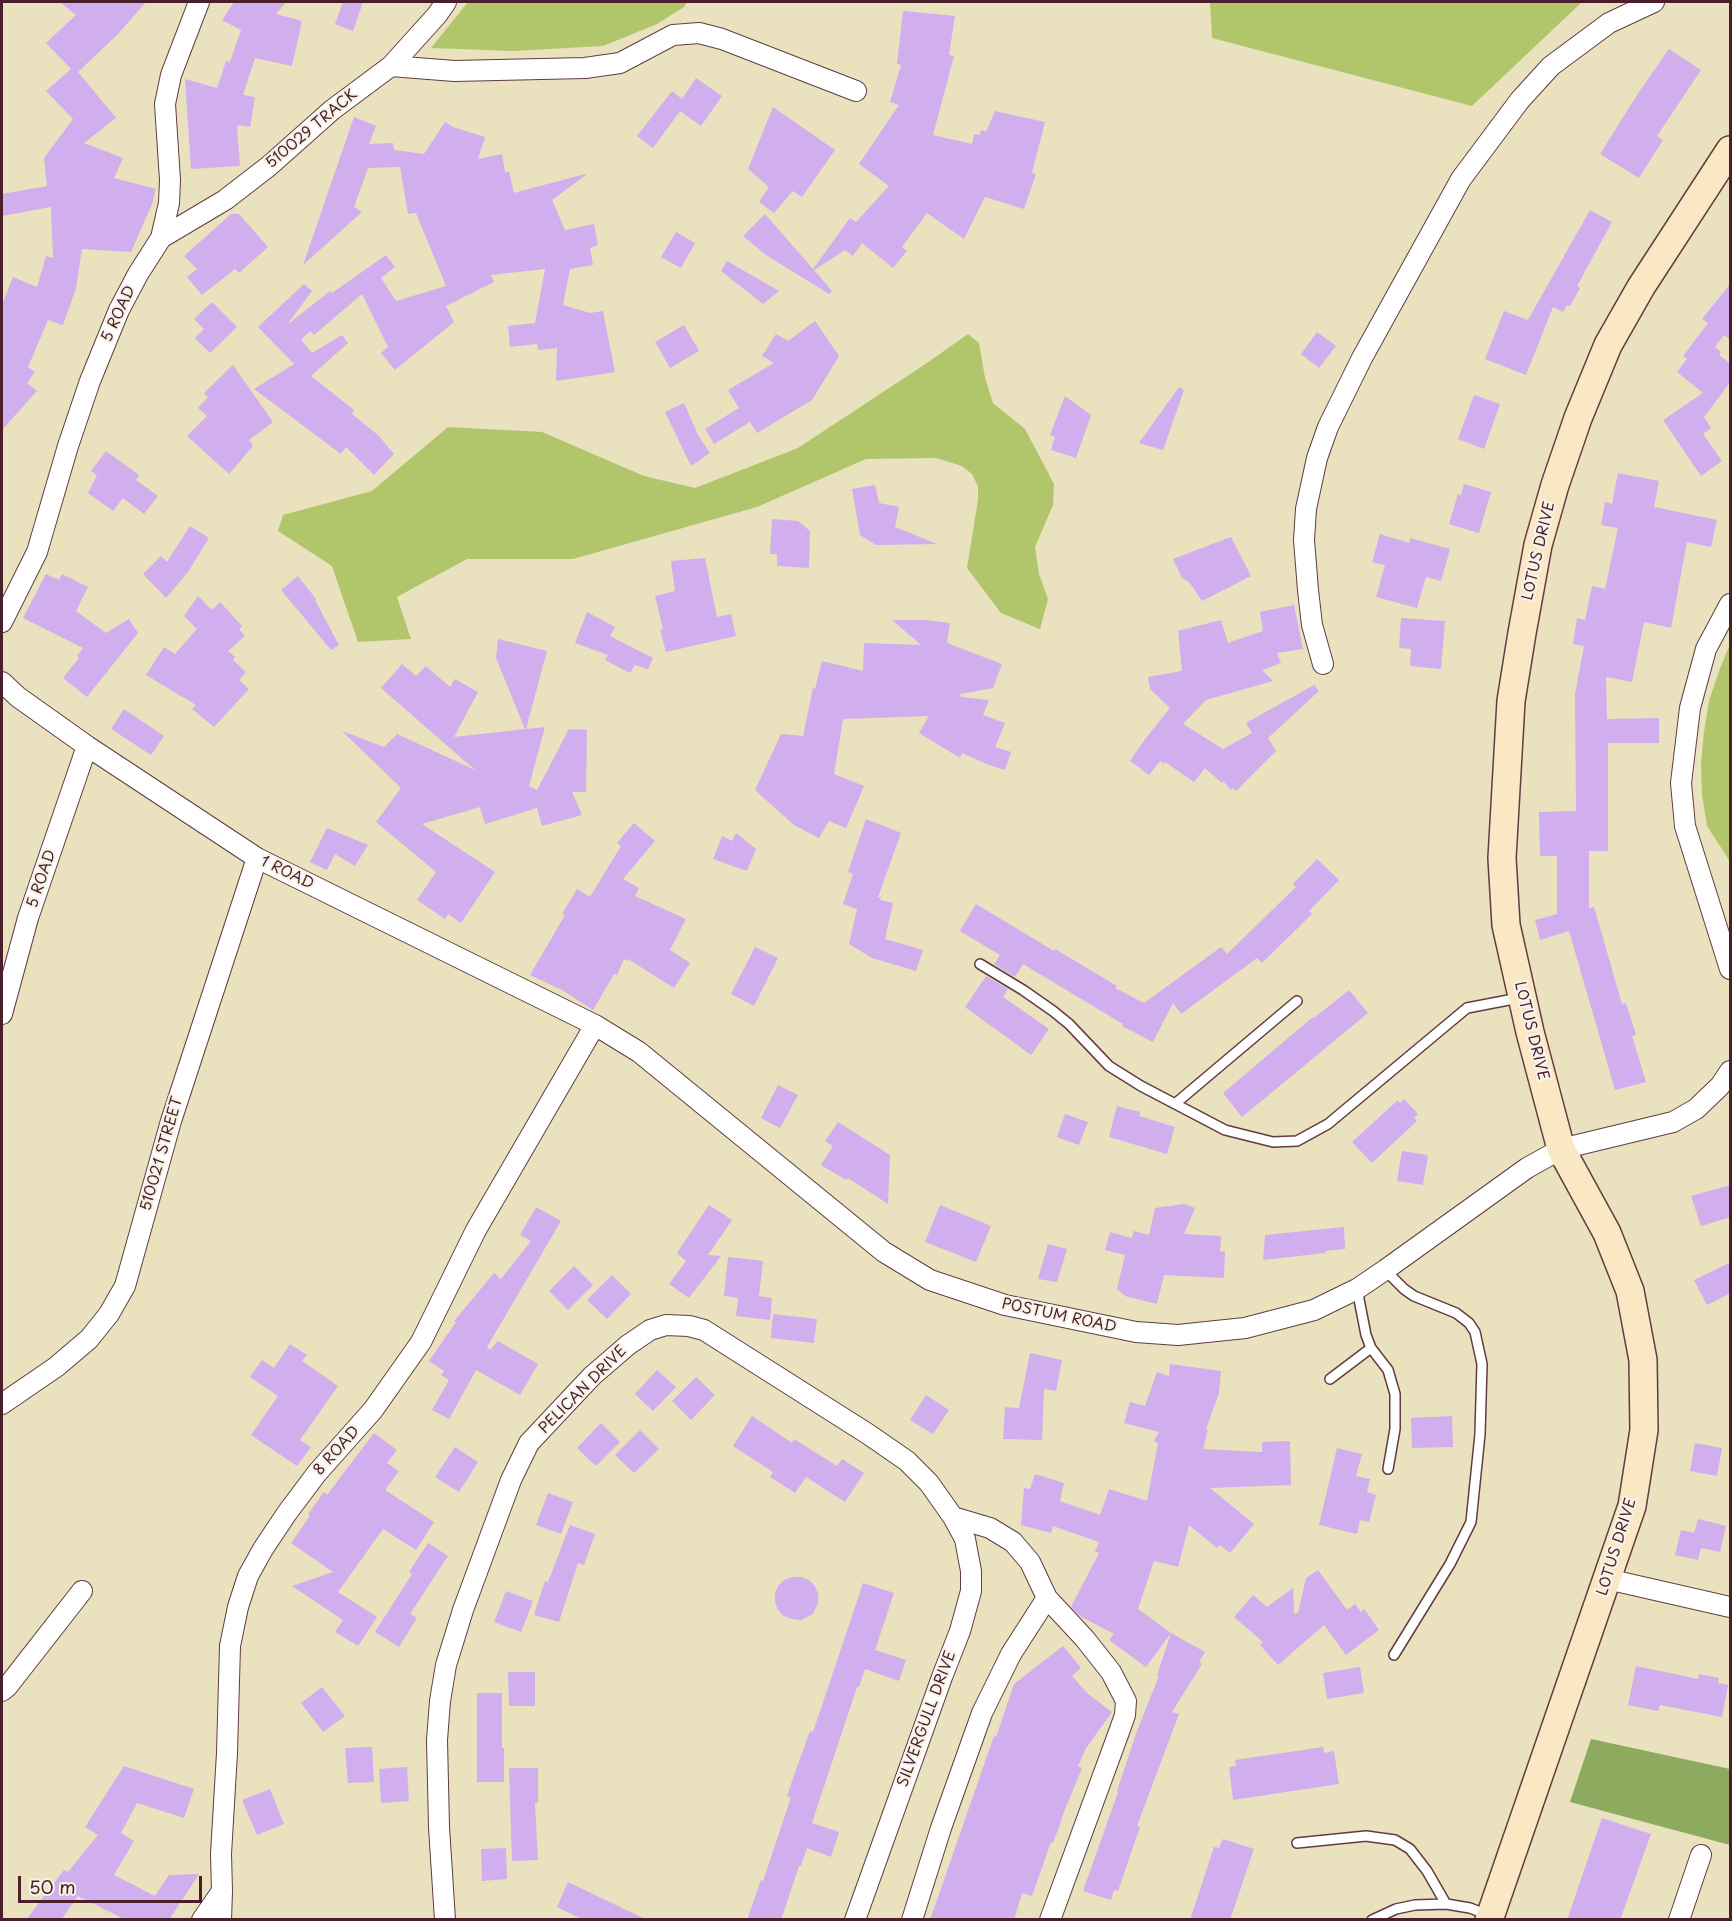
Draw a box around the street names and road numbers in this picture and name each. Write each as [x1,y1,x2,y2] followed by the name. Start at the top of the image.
[263,86,361,172] street label: 510029 TRACK
[98,283,140,345] street label: 5 ROAD
[1519,500,1559,602] street label: LOTUS DRIVE
[24,848,60,910] street label: 5 ROAD
[257,852,317,894] street label: 1 ROAD
[1510,980,1552,1082] street label: LOTUS DRIVE
[137,1095,187,1213] street label: 510021 STREET
[1000,1295,1118,1337] street label: POSTUM ROAD
[535,1342,631,1438] street label: PELICAN DRIVE
[310,1423,364,1479] street label: 8 ROAD
[1594,1496,1640,1598] street label: LOTUS DRIVE
[894,1649,960,1789] street label: SILVERGULL DRIVE

